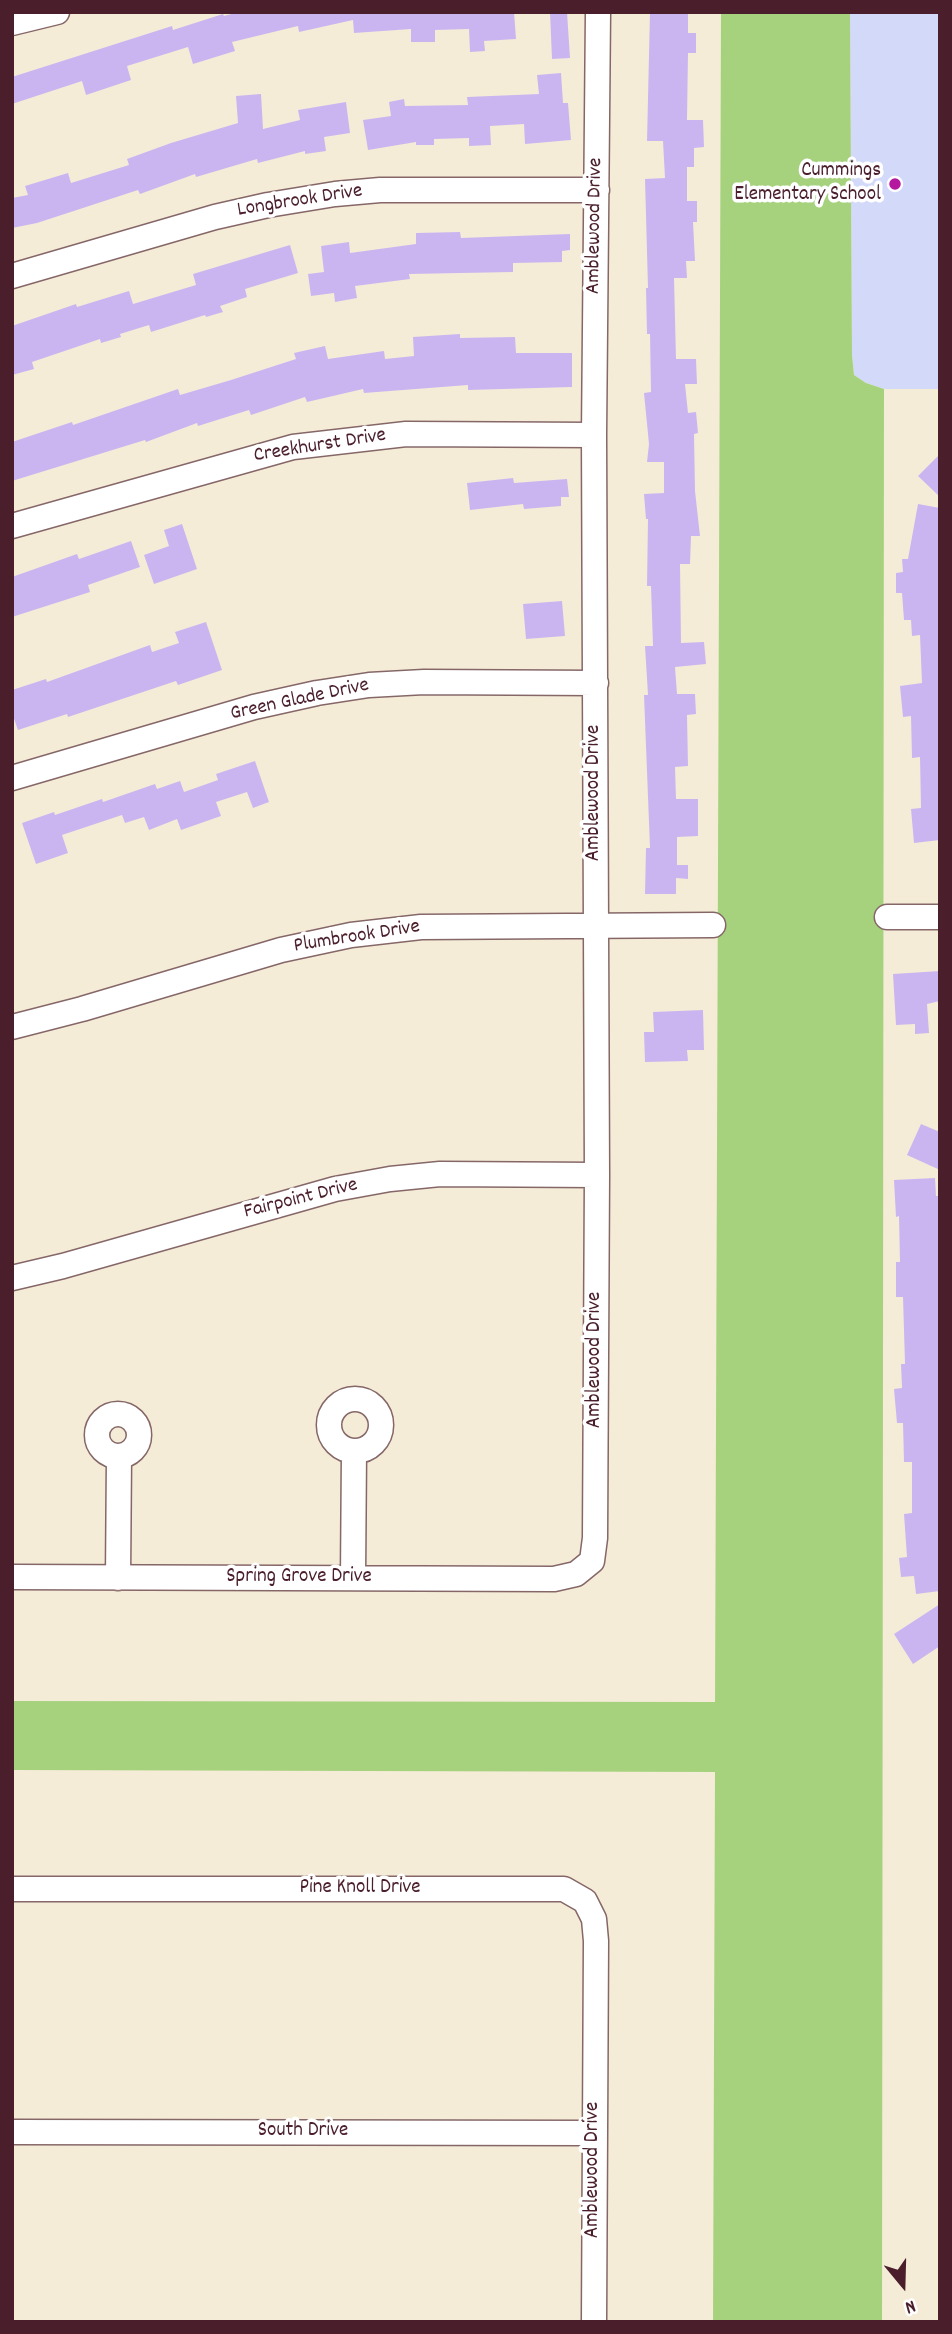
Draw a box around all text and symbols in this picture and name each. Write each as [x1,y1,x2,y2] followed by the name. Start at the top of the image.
[582,158,610,294] street label: Amblewood Drive
[734,159,881,209] place label: Cummings Elementary School
[887,176,903,192] marker: Cummings Elementary School
[236,180,364,224] street label: Longbrook Drive
[252,424,388,470] street label: Creekhurst Drive
[228,674,372,728] street label: Green Glade Drive
[582,725,608,861] street label: Amblewood Drive
[292,916,422,960] street label: Plumbrook Drive
[241,1174,361,1226] street label: Fairpoint Drive
[583,1292,609,1428] street label: Amblewood Drive
[226,1565,372,1591] street label: Spring Grove Drive
[299,1876,421,1902] street label: Pine Knoll Drive
[581,2102,607,2238] street label: Amblewood Drive
[258,2119,348,2145] street label: South Drive
[868,2250,938,2320] north arrow
[901,2291,919,2320] text: N

